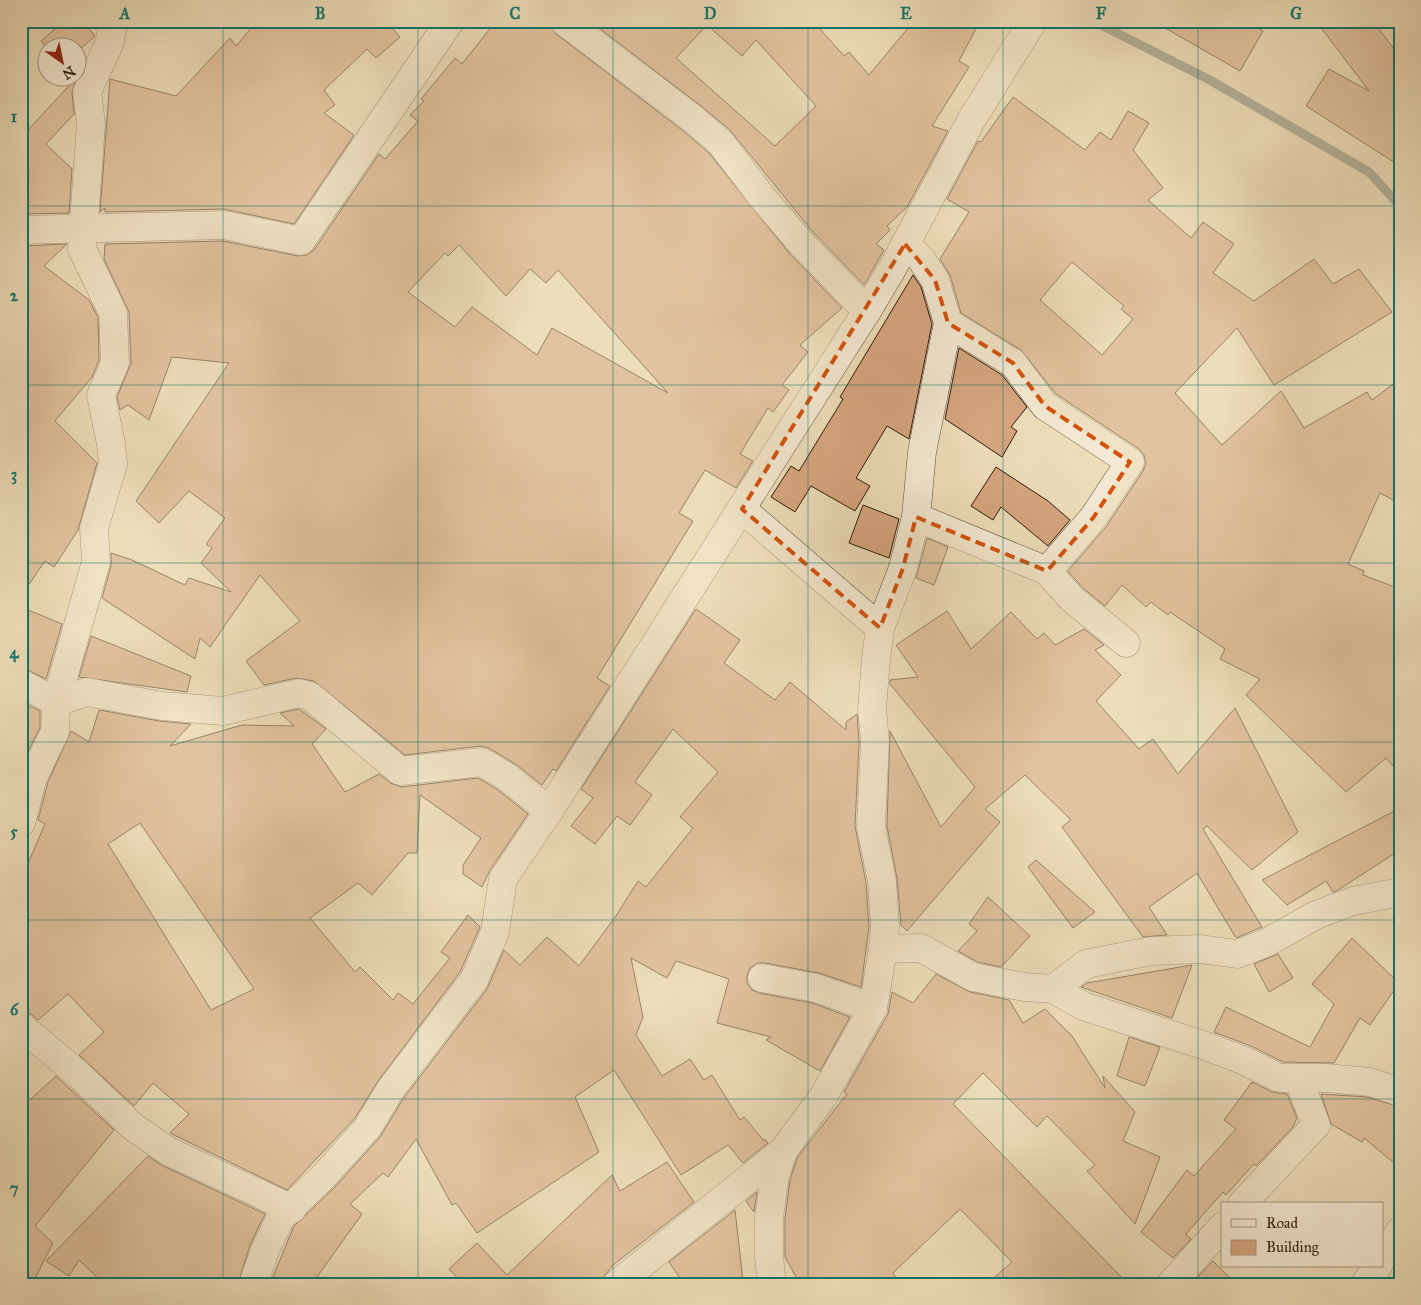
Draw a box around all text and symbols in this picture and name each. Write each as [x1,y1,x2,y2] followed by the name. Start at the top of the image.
[119,4,131,23] text: A
[315,4,325,23] text: B
[510,4,521,23] text: C
[704,4,717,23] text: D
[900,4,912,23] text: E
[1096,4,1107,23] text: F
[1290,4,1302,23] text: G
[38,38,88,88] north arrow
[59,62,78,83] text: N
[11,107,18,126] text: 1
[10,286,19,305] text: 2
[11,465,17,485] text: 3
[10,643,20,663] text: 4
[10,822,18,841] text: 5
[10,1000,19,1019] text: 6
[10,1179,19,1198] text: 7
[1221,1202,1384,1268] legend
[1266,1214,1298,1232] text: Road
[1266,1238,1320,1256] text: Building

